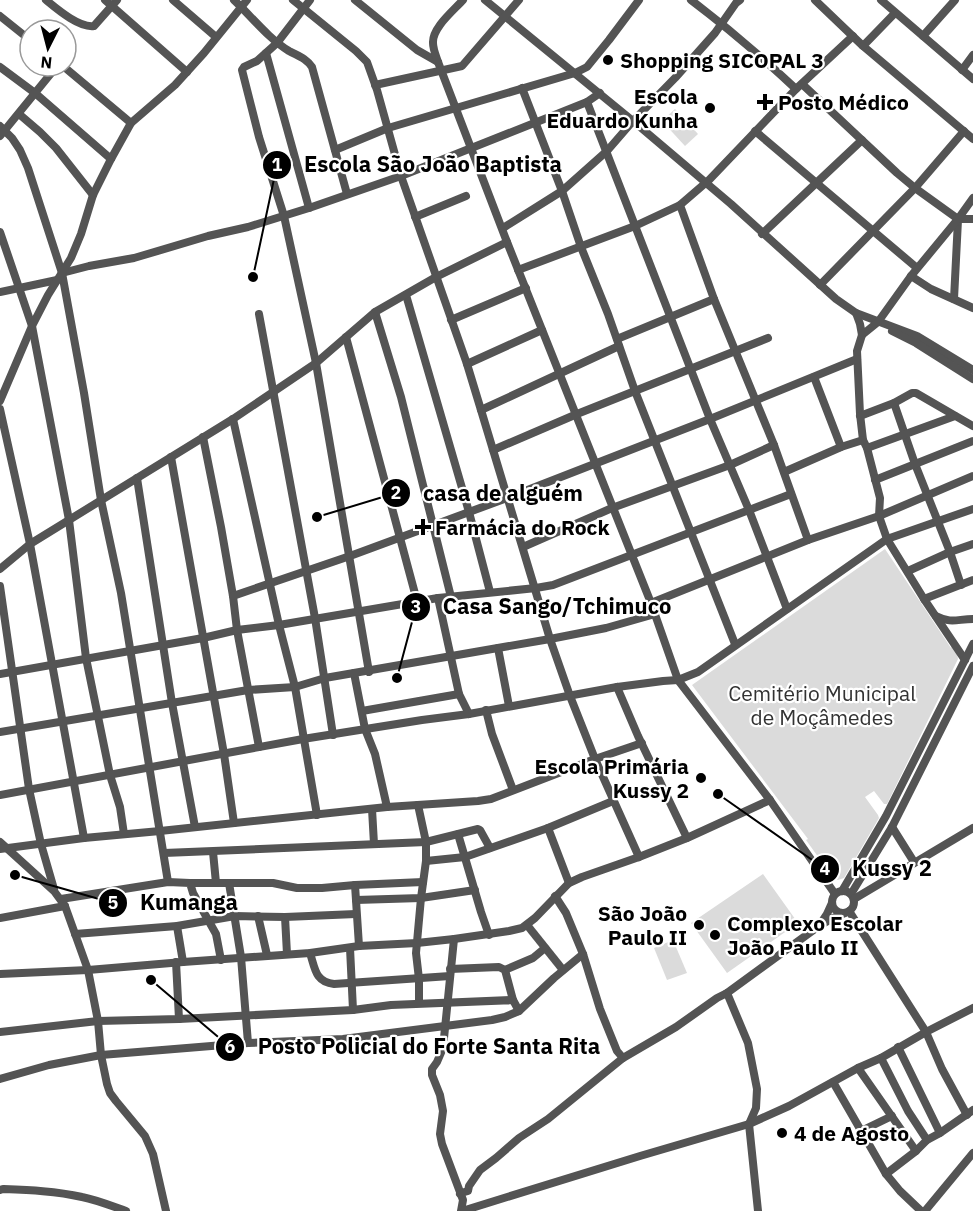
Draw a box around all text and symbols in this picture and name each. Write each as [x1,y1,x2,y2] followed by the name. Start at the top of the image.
[18,18,78,78] north arrow
[620,46,824,74] place label: Shopping SICOPAL 3
[40,52,53,73] text: N
[601,53,615,67] marker: Shopping SICOPAL 3
[547,82,698,134] place label: Escola Eduardo Kunha
[778,88,909,116] place label: Posto Médico
[756,93,774,111] marker: Posto Médico
[703,101,717,115] marker: Escola Eduardo Kunha
[262,145,574,185] callout: Escola São João Baptista
[304,149,562,178] text: Escola São João Baptista
[272,153,283,176] text: 1
[381,473,595,513] callout: casa de alguém
[423,478,583,507] text: casa de alguém
[391,481,401,504] text: 2
[435,513,610,541] place label: Farmácia do Rock
[416,520,430,534] marker: Farmácia do Rock
[401,587,684,627] callout: Casa Sango/Tchimuco
[443,591,671,620] text: Casa Sango/Tchimuco
[411,595,421,618] text: 3
[728,679,916,731] park label: Cemitério Municipal de Moçâmedes
[535,752,689,804] place label: Escola Primária Kussy 2
[694,771,708,785] marker: Escola Primária Kussy 2
[810,849,944,889] callout: Kussy 2
[852,853,932,882] text: Kussy 2
[820,857,831,880] text: 4
[98,883,250,923] callout: Kumanga
[140,887,238,916] text: Kumanga
[108,891,119,914] text: 5
[598,899,687,951] place label: São João Paulo II
[727,909,903,961] place label: Complexo Escolar João Paulo II
[692,918,706,932] marker: São João Paulo II
[708,928,722,942] marker: Complexo Escolar João Paulo II
[215,1027,612,1067] callout: Posto Policial do Forte Santa Rita
[258,1031,600,1060] text: Posto Policial do Forte Santa Rita
[225,1035,236,1058] text: 6
[794,1119,909,1147] place label: 4 de Agosto
[775,1126,789,1140] marker: 4 de Agosto

